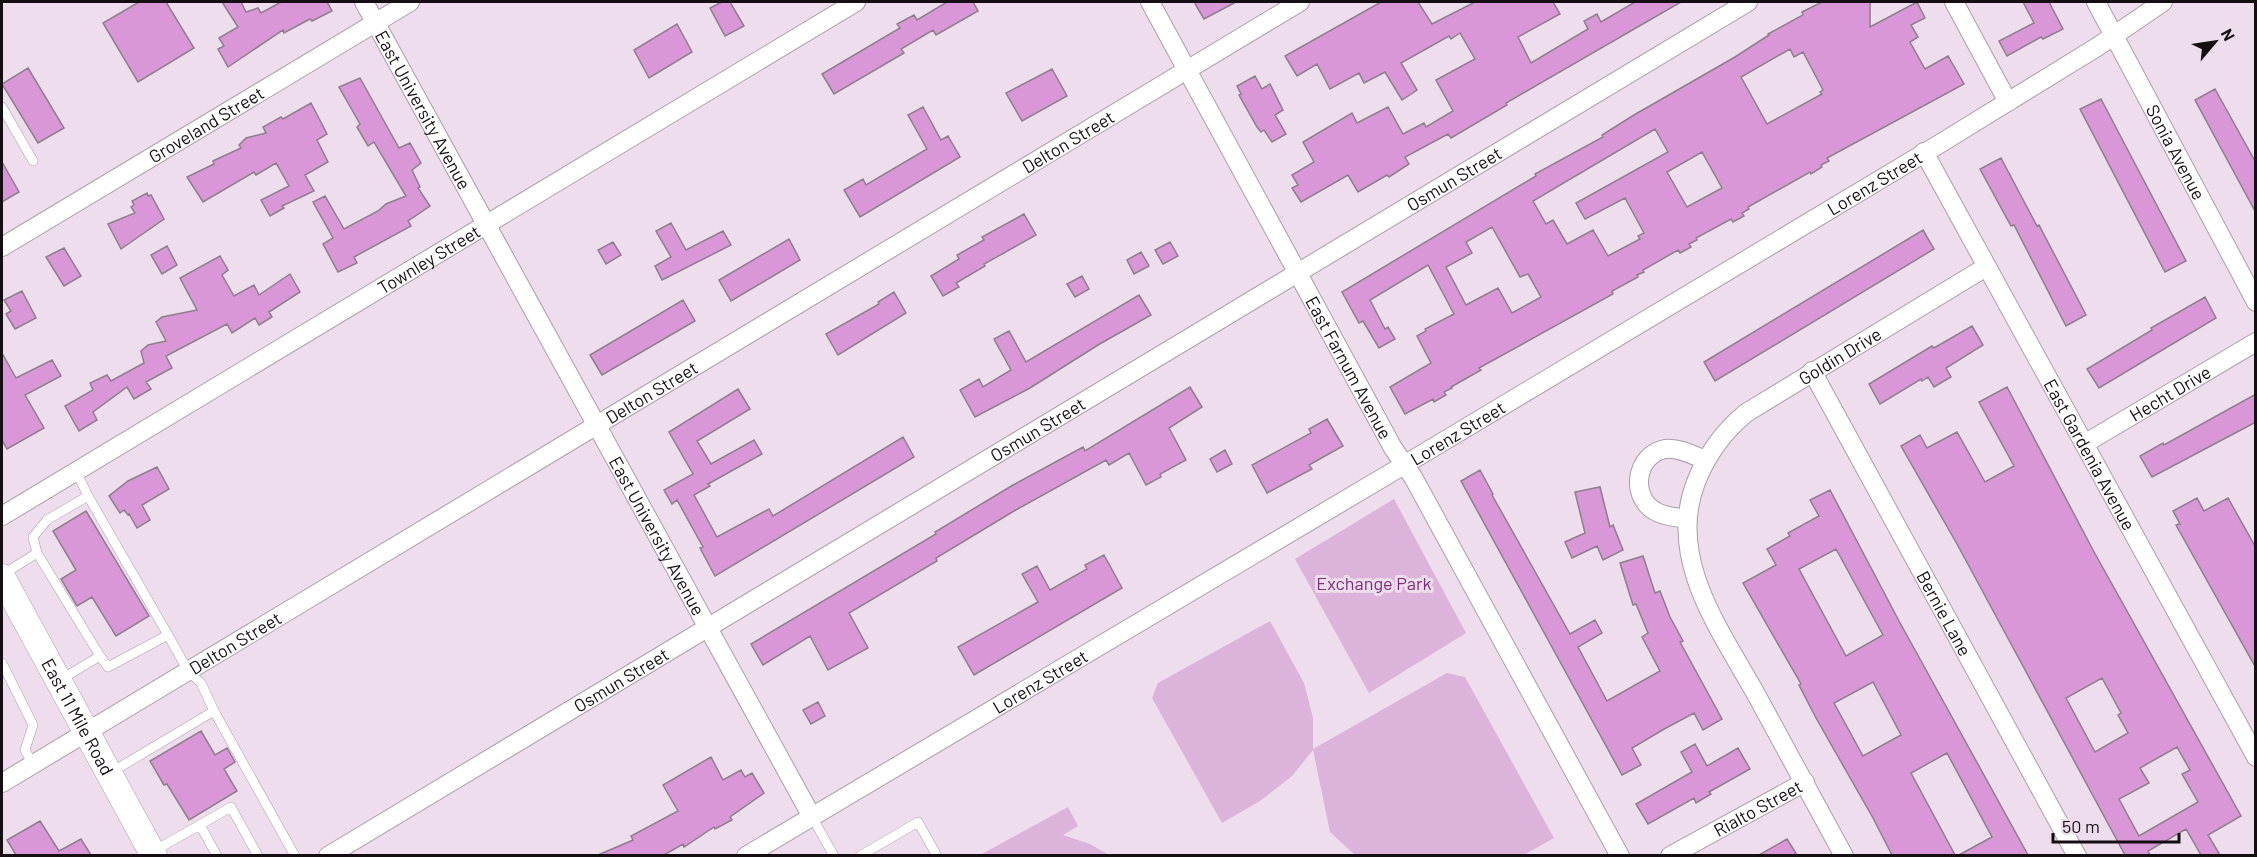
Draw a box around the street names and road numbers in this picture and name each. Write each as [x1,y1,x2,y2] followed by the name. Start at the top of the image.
[371,26,476,193] street label: East University Avenue
[144,81,268,167] street label: Groveland Street
[2142,101,2210,203] street label: Sonia Avenue
[1018,106,1118,178] street label: Delton Street
[1403,142,1506,216] street label: Osmun Street
[1823,146,1926,220] street label: Lorenz Street
[373,220,484,298] street label: Townley Street
[1301,292,1397,443] street label: East Farnum Avenue
[1794,322,1885,390] street label: Goldin Drive
[601,356,702,428] street label: Delton Street
[2125,360,2215,426] street label: Hecht Drive
[2040,375,2140,534] street label: East Gardenia Avenue
[986,392,1089,466] street label: Osmun Street
[1406,396,1509,470] street label: Lorenz Street
[605,452,710,619] street label: East University Avenue
[1912,567,1976,660] street label: Bernie Lane
[185,607,285,679] street label: Delton Street
[570,643,673,717] street label: Osmun Street
[989,645,1091,718] street label: Lorenz Street
[37,654,119,779] street label: East 11 Mile Road
[1709,775,1806,841] street label: Rialto Street

